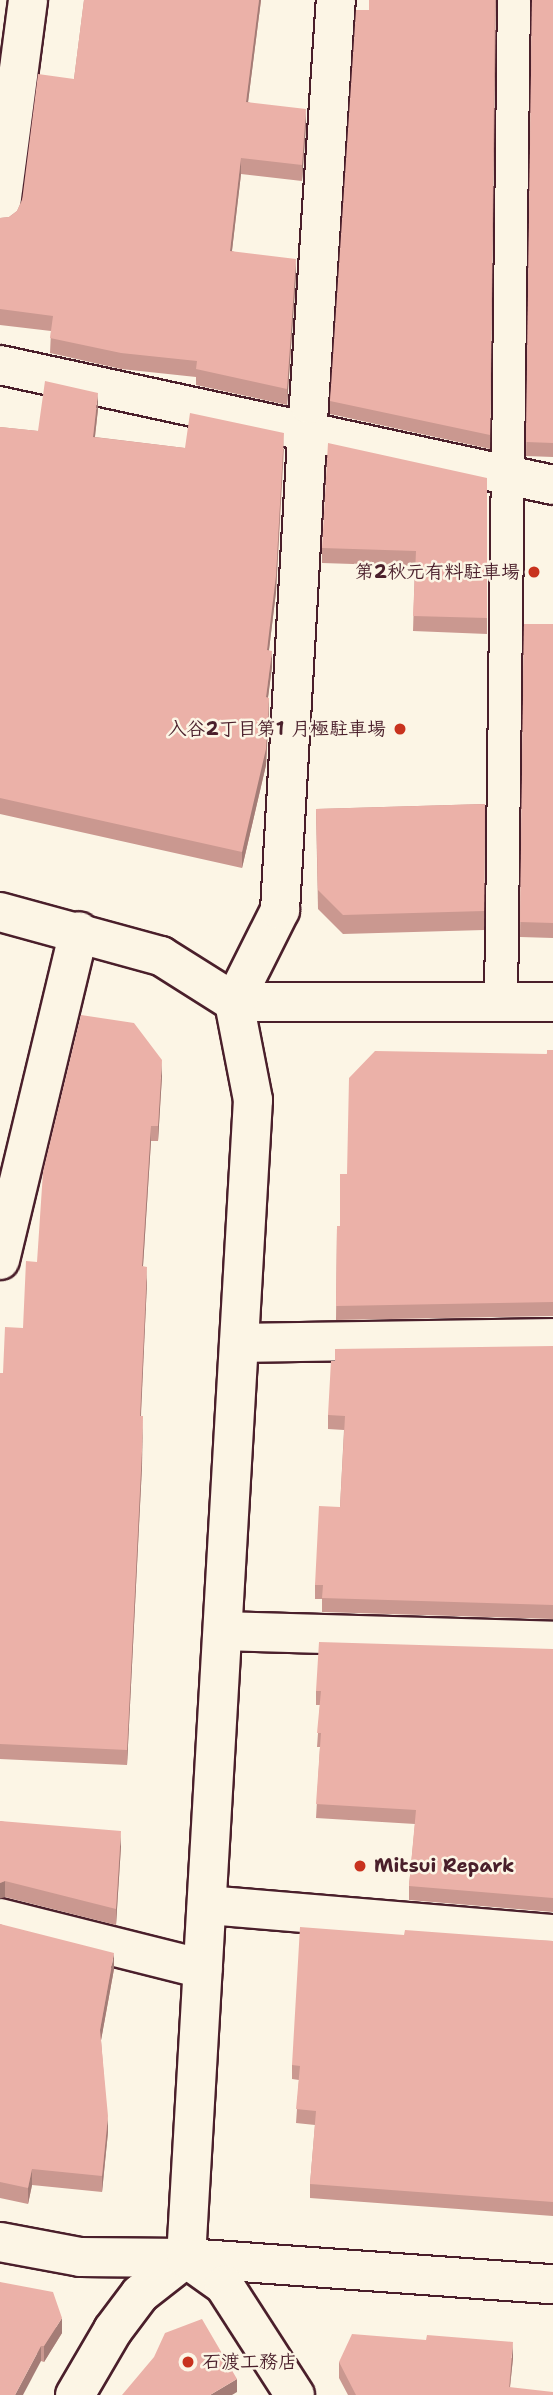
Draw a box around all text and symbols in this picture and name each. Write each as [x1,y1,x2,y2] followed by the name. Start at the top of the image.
[355,561,520,583] place label: 第2秋元有料駐車場
[526,564,542,580] marker: 第2秋元有料駐車場
[168,718,386,740] place label: 入谷2丁目第1 月極駐車場
[392,721,408,737] marker: 入谷2丁目第1 月極駐車場
[374,1855,514,1877] place label: Mitsui Repark
[352,1858,368,1874] marker: Mitsui Repark
[202,2351,297,2373] place label: 石渡工務店
[180,2354,196,2370] marker: 石渡工務店

